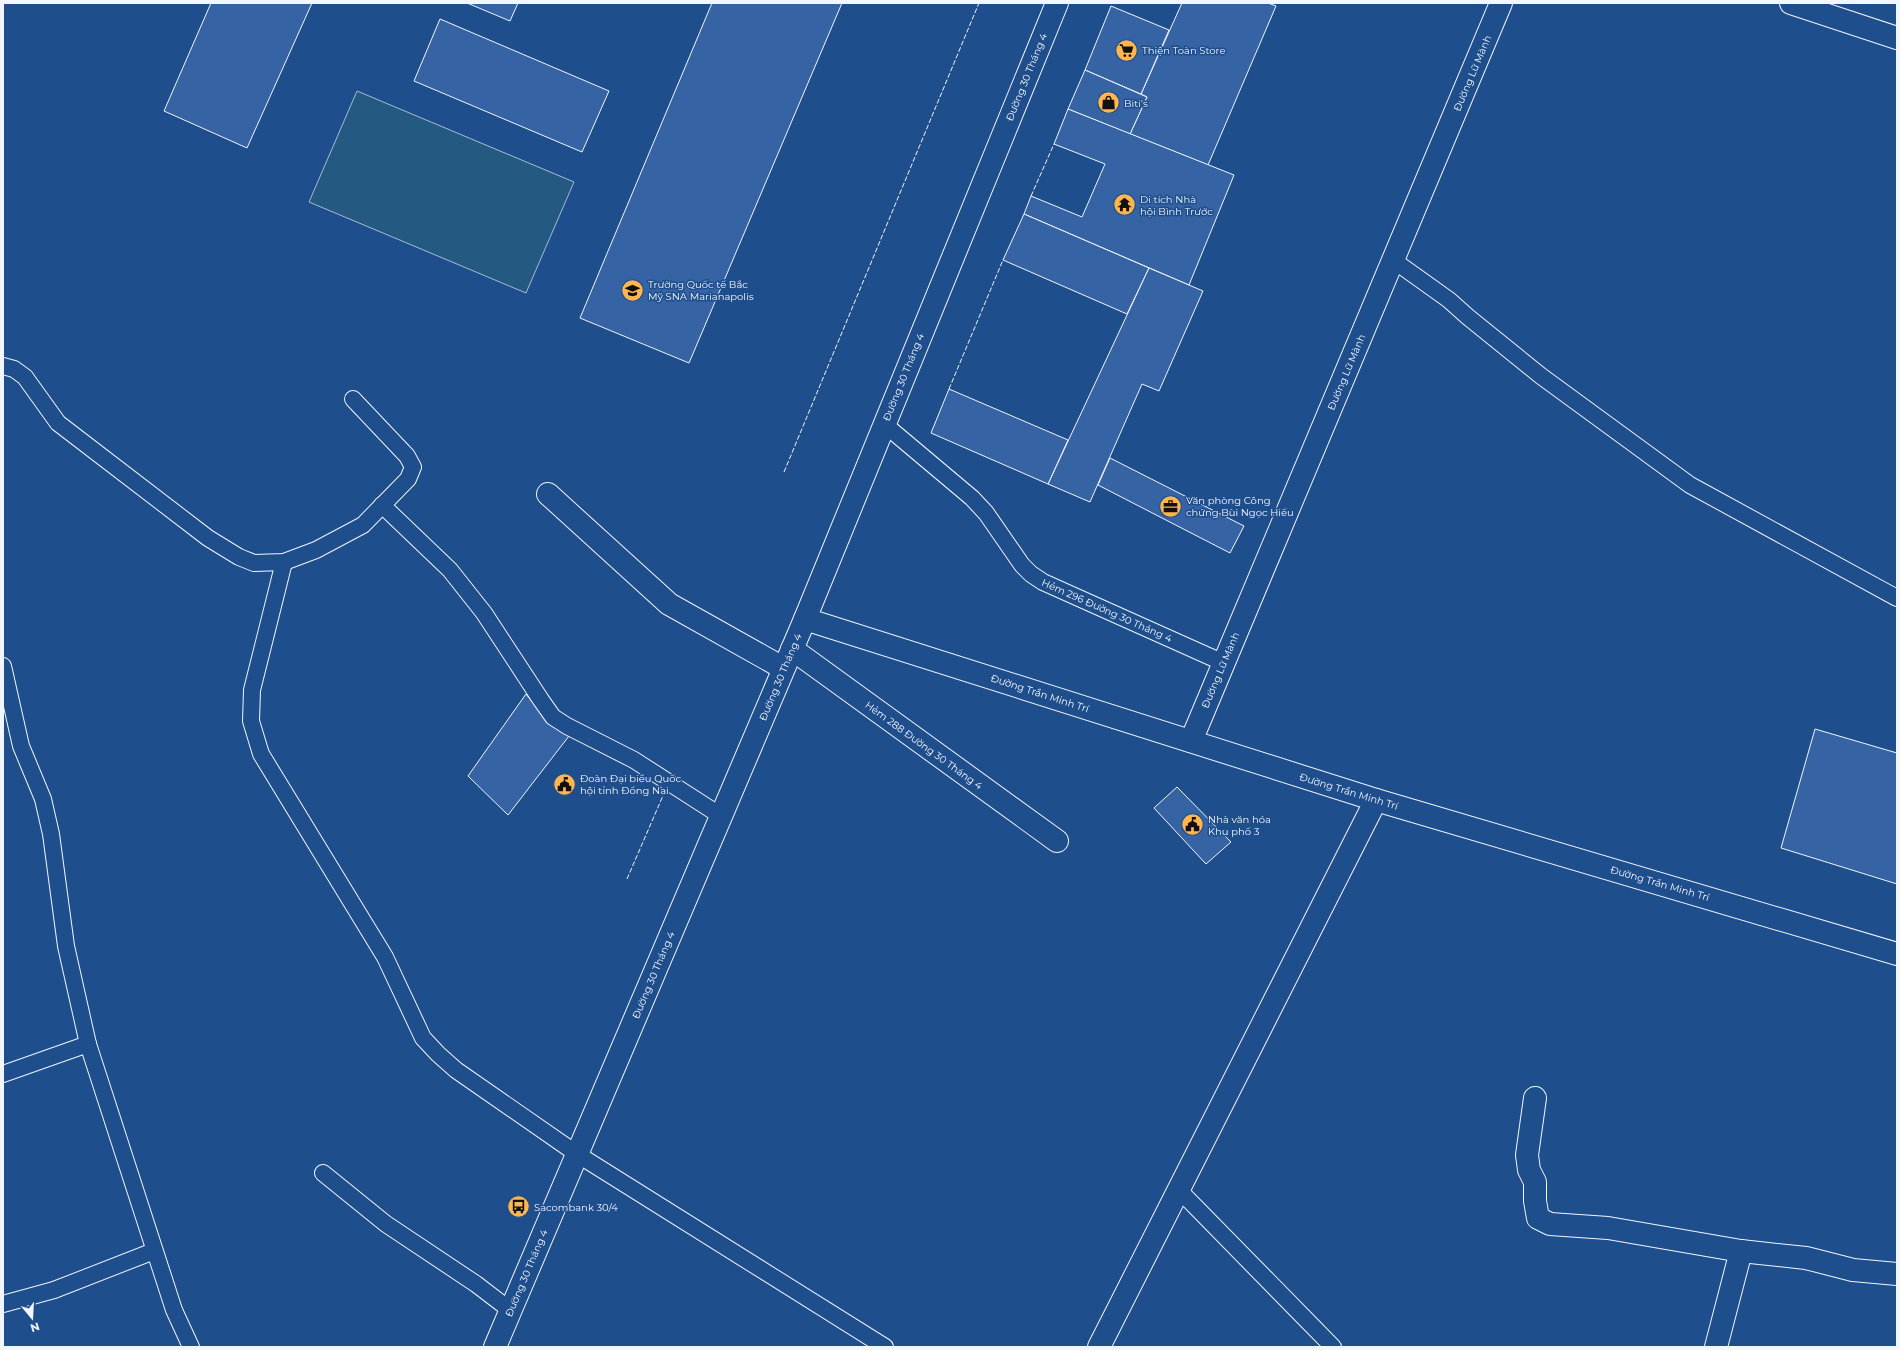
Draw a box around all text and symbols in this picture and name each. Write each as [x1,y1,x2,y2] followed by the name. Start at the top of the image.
[1003,31,1050,123] street label: Đường 30 Tháng 4
[1451,33,1494,113] street label: Đường Lữ Mành
[1114,37,1140,63] supermarket icon: Thiện Toàn Store
[1142,44,1226,57] place label: Thiện Toàn Store
[1095,90,1121,116] shop icon: Biti's
[1124,97,1148,110] place label: Biti's
[1112,192,1138,218] temple icon: Di tích Nhà hội Bình Trước
[1140,193,1213,218] place label: Di tích Nhà hội Bình Trước
[620,277,646,303] school or university icon: Trường Quốc tế Bắc Mỹ SNA Marianapolis
[648,278,754,303] place label: Trường Quốc tế Bắc Mỹ SNA Marianapolis
[880,331,927,423] street label: Đường 30 Tháng 4
[1325,332,1368,412] street label: Đường Lữ Mành
[1158,493,1184,519] office icon: Văn phòng Công chứng Bùi Ngọc Hiếu
[1186,494,1294,519] place label: Văn phòng Công chứng Bùi Ngọc Hiếu
[1040,576,1174,645] street label: Hẻm 296 Đường 30 Tháng 4
[1199,630,1242,710] street label: Đường Lữ Mành
[756,631,805,723] street label: Đường 30 Tháng 4
[989,671,1092,716] street label: Đường Trần Minh Trí
[862,698,985,793] street label: Hẻm 288 Đường 30 Tháng 4
[1298,770,1401,813] street label: Đường Trần Minh Trí
[552,771,578,797] public building icon: Đoàn Đại biểu Quốc hội tỉnh Đồng Nai
[580,772,682,797] place label: Đoàn Đại biểu Quốc hội tỉnh Đồng Nai
[1179,812,1205,838] public building icon: Nhà văn hóa Khu phố 3
[1208,813,1271,838] place label: Nhà văn hóa Khu phố 3
[1609,863,1712,904] street label: Đường Trần Minh Trí
[629,929,678,1021] street label: Đường 30 Tháng 4
[506,1194,532,1220] bus stop icon: Sacombank 30/4
[534,1201,618,1214] place label: Sacombank 30/4
[502,1227,551,1319] street label: Đường 30 Tháng 4
[12,1298,52,1338] north arrow
[29,1319,41,1336] text: N

